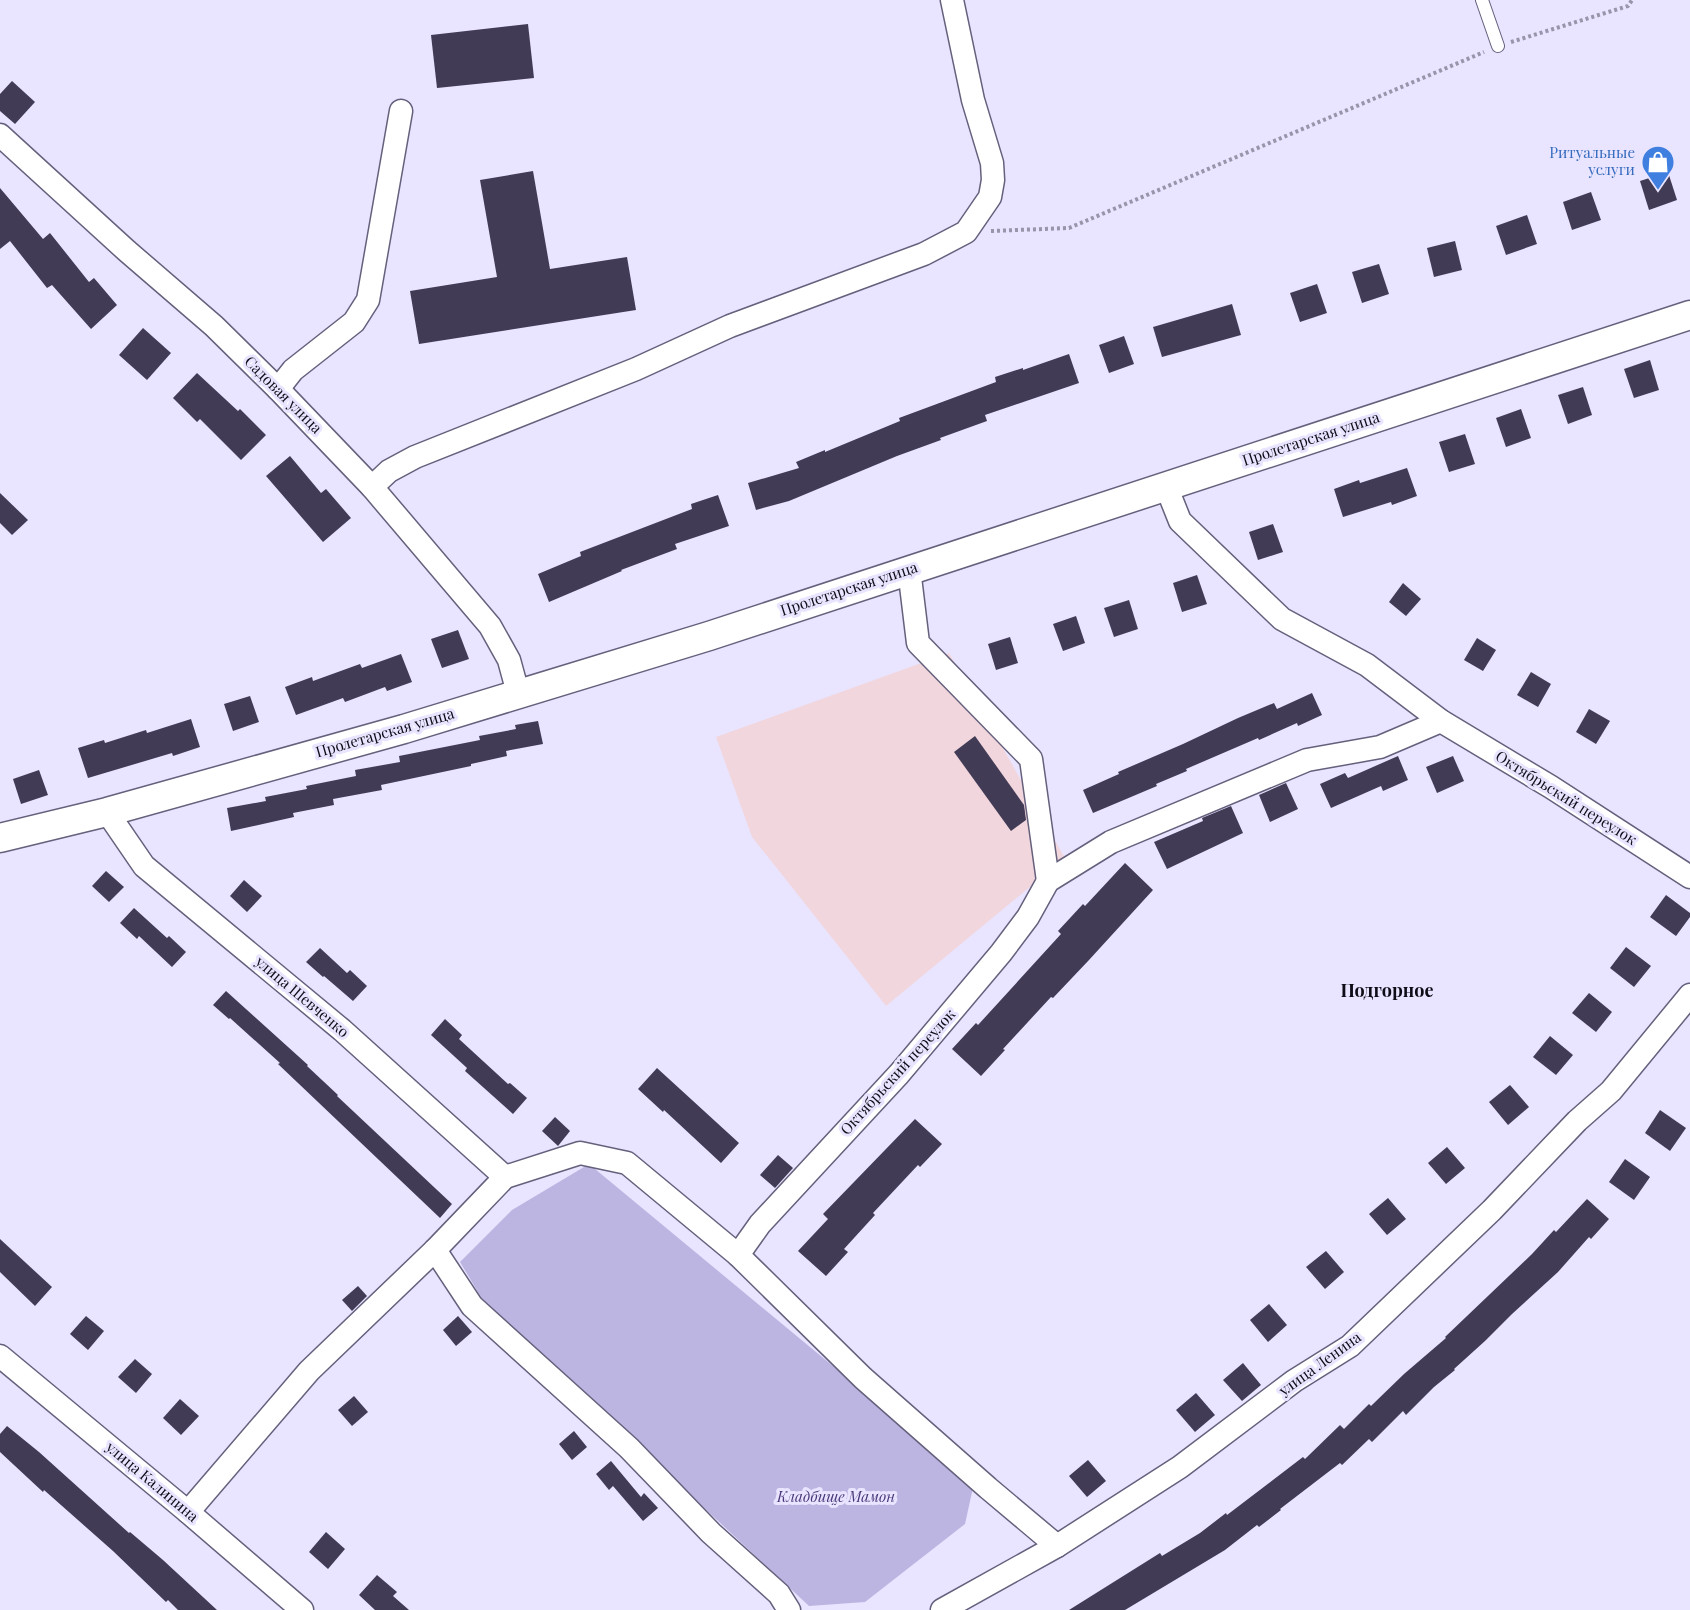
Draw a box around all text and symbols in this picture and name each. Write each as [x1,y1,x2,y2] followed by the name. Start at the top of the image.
[1549,142,1635,179] place label: Ритуальные услуги
[1640,144,1676,191] shop icon: Ритуальные услуги
[241,351,327,438] street label: Садовая улица
[1239,406,1382,470] street label: Пролетарская улица
[777,556,920,620] street label: Пролетарская улица
[313,703,457,761] street label: Пролетарская улица
[1492,745,1641,849] street label: Октябрьский переулок
[251,950,354,1041] street label: улица Шевченко
[1340,978,1434,1002] district label: Подгорное
[835,1004,960,1139] street label: Октябрьский переулок
[1273,1326,1365,1400] street label: улица Ленина
[101,1436,203,1526] street label: улица Калинина
[776,1486,895,1506] park label: Кладбище Мамон

